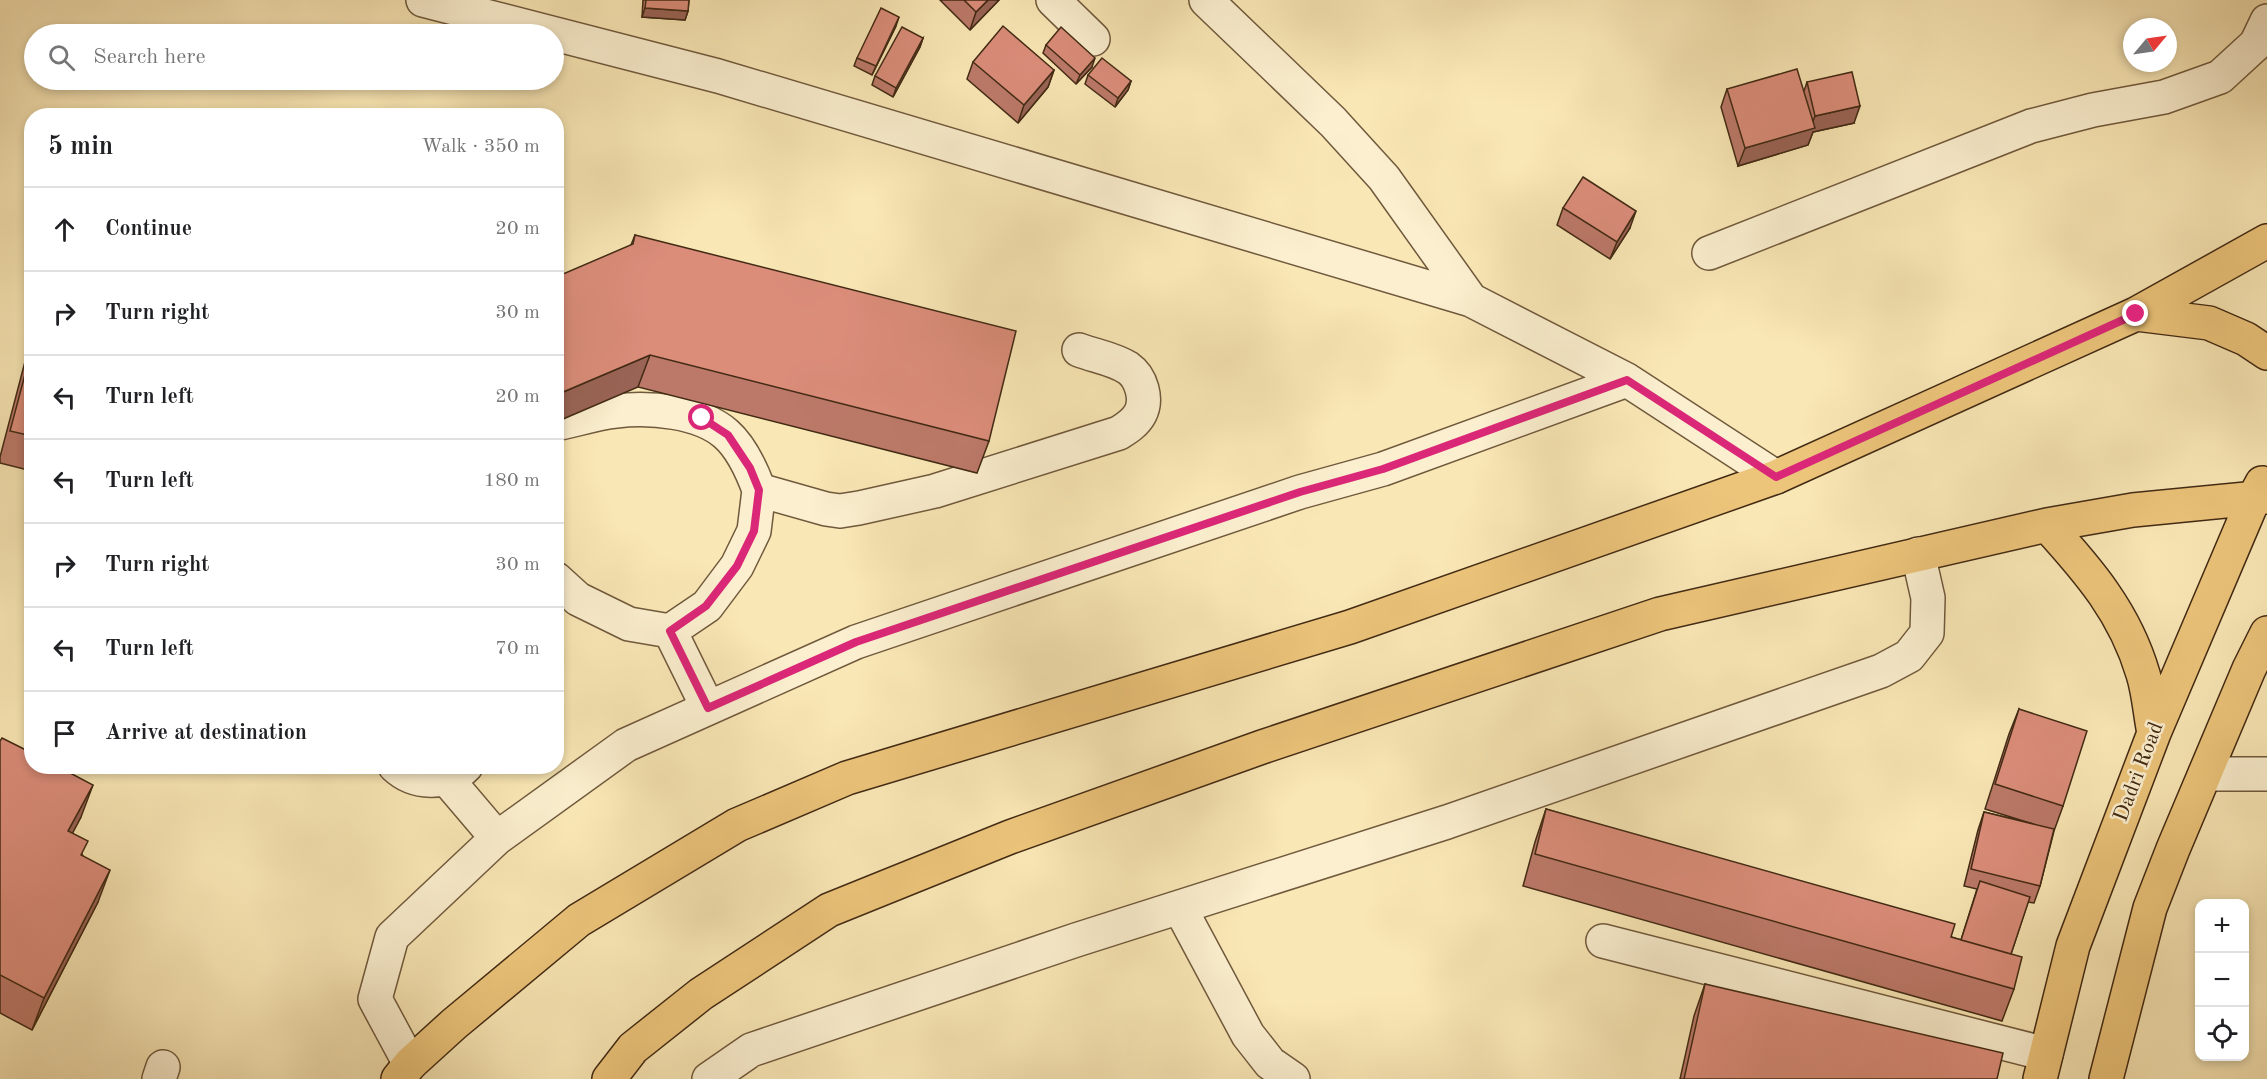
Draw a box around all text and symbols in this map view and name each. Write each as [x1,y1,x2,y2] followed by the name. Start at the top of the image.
[2123,18,2177,72] north arrow
[24,24,564,90] search box
[45,41,78,74] icon: search
[93,46,206,68] text: Search here
[48,134,113,160] text: 5 min
[421,137,540,157] text: Walk · 350 m
[48,213,81,246] icon: ahead
[105,218,192,240] text: Continue
[495,219,540,239] text: 20 m
[48,297,81,330] icon: right
[2122,300,2148,326] route end
[105,302,209,324] text: Turn right
[495,303,540,323] text: 30 m
[48,381,81,414] icon: left
[105,386,194,408] text: Turn left
[495,387,540,407] text: 20 m
[688,404,714,430] route start
[48,465,81,498] icon: left
[105,470,194,492] text: Turn left
[484,471,540,491] text: 180 m
[48,549,81,582] icon: right
[105,554,209,576] text: Turn right
[495,555,540,575] text: 30 m
[48,633,81,666] icon: left
[105,638,194,660] text: Turn left
[495,639,540,659] text: 70 m
[48,717,81,750] icon: arrive
[2110,719,2168,825] street label: Dadri Road
[105,722,307,744] text: Arrive at destination
[2195,899,2249,1061] map controls
[2195,899,2249,953] button: +
[2195,953,2249,1007] button: −
[2195,1007,2249,1061] button: locate

